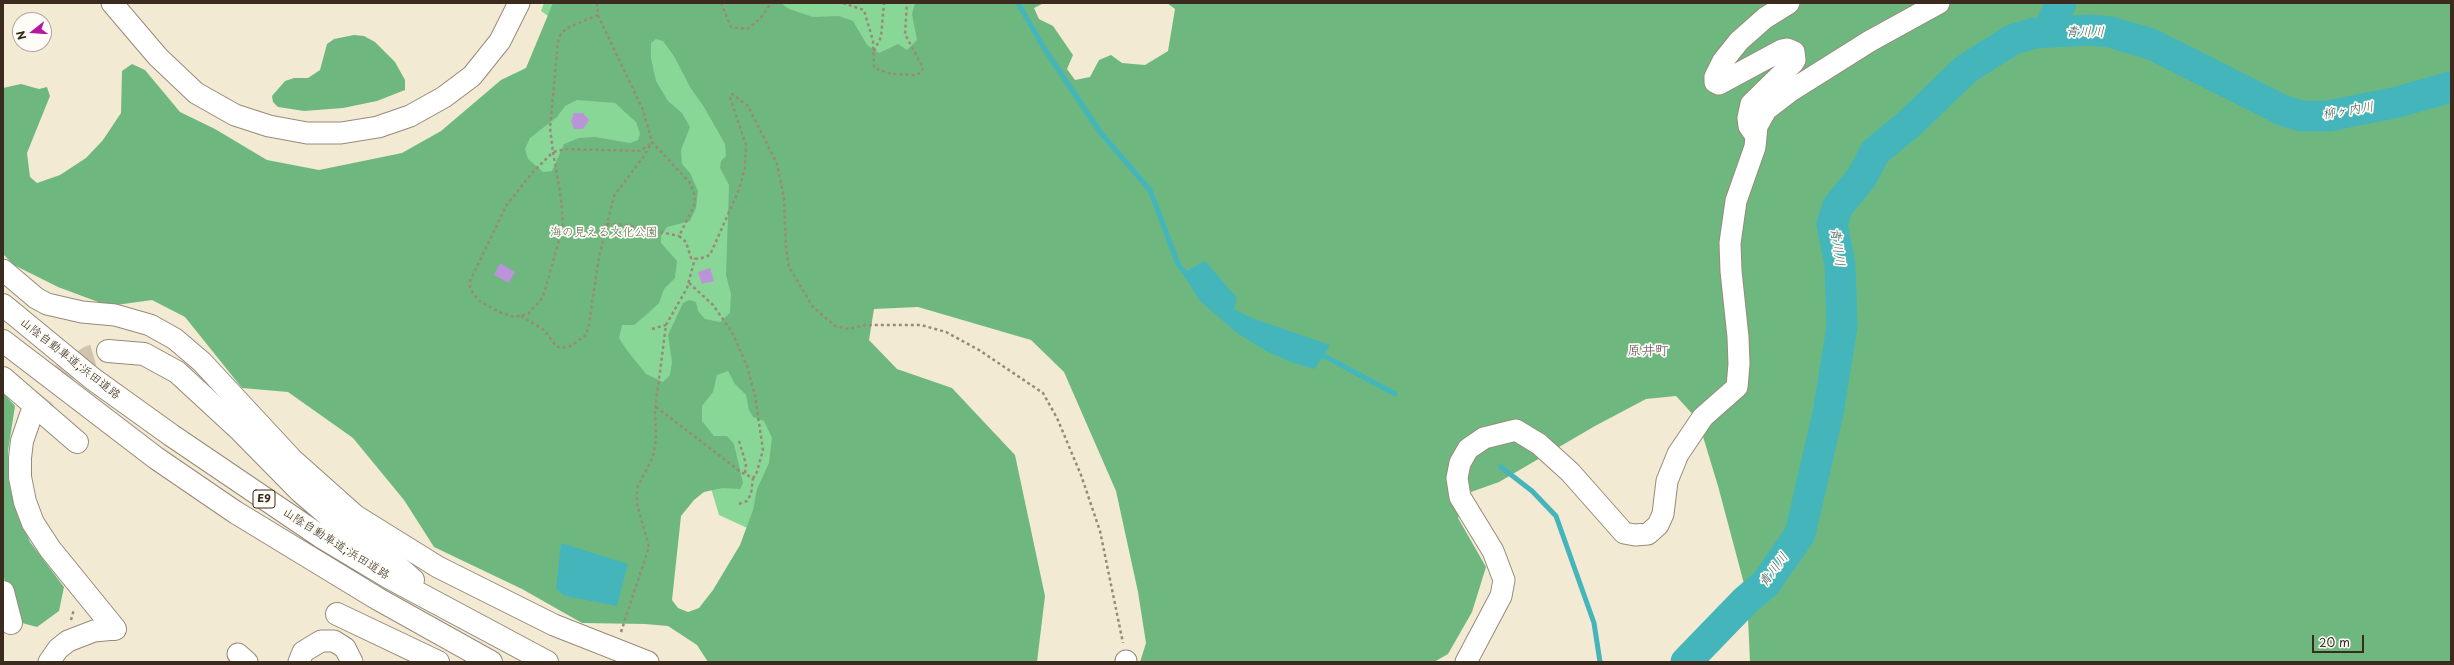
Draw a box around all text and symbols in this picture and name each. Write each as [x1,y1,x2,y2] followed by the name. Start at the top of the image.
[12,12,52,52] north arrow
[2066,24,2104,40] water label: 青川川
[12,29,30,42] text: N
[2321,99,2375,123] water label: 柳ヶ内川
[550,226,658,240] park label: 海の見える文化公園
[1827,227,1847,267] water label: 青川川
[17,315,123,403] street label: 山陰自動車道;浜田道路
[1627,343,1669,359] district label: 原井町
[253,490,275,508] road number: E9
[280,505,392,583] street label: 山陰自動車道;浜田道路
[1756,550,1792,590] water label: 青川川
[2314,627,2366,653] scale bar
[2319,633,2350,651] text: 20 m

